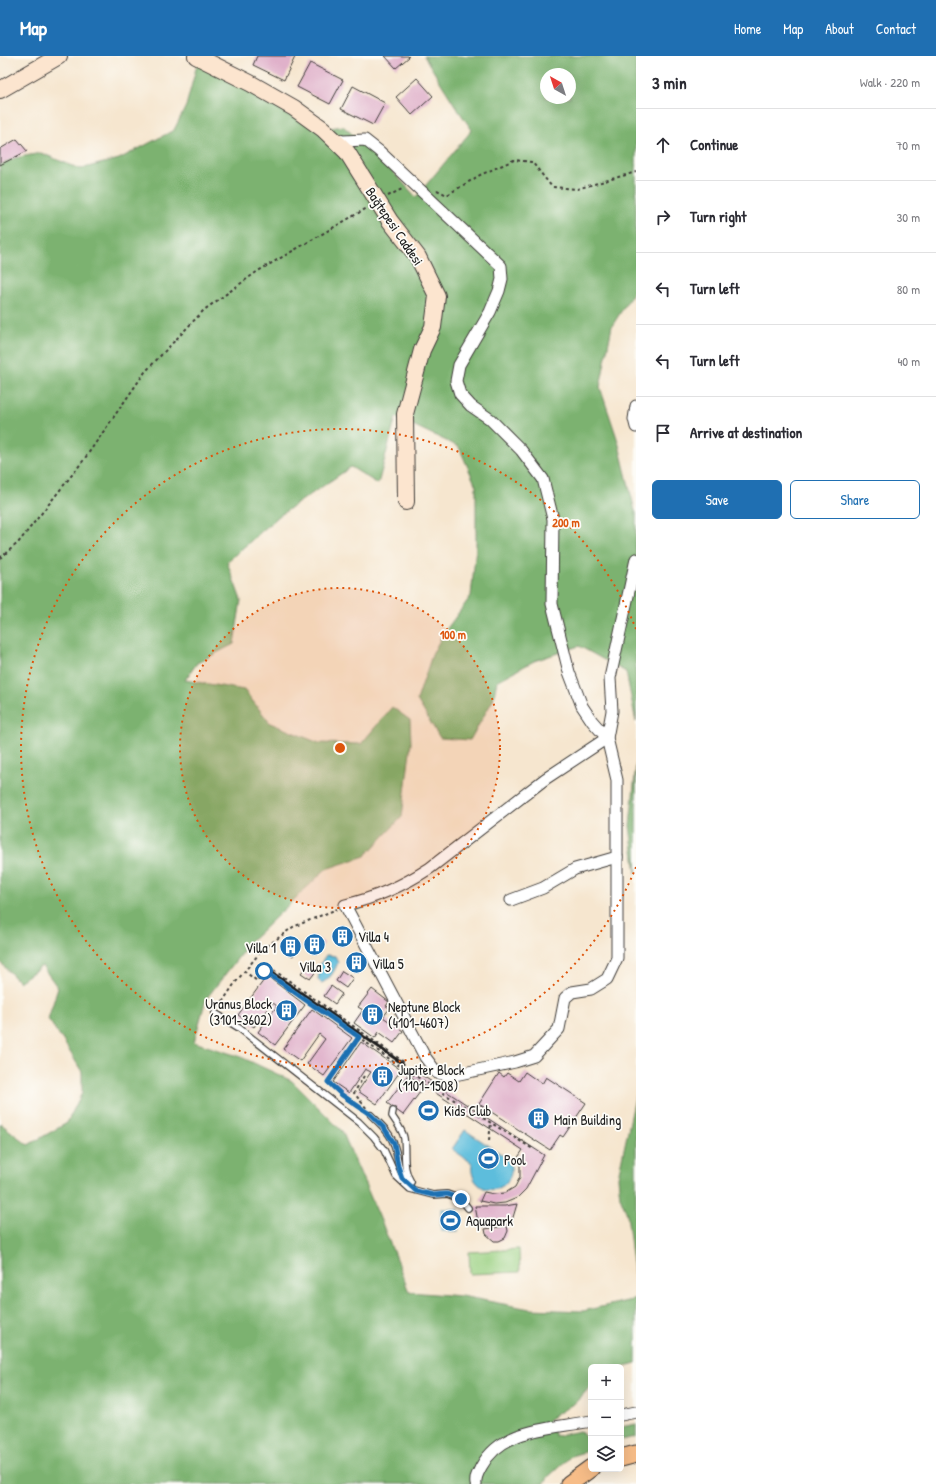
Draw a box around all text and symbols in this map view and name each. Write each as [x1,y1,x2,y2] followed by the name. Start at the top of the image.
[20,15,47,41] text: Map
[734,19,761,38] text: Home
[783,19,803,38] text: Map
[825,19,854,38] text: About
[876,19,916,38] text: Contact
[540,68,576,104] north arrow
[652,71,687,94] text: 3 min
[860,73,920,91] text: Walk · 220 m
[652,134,674,156] icon: ahead
[690,134,738,155] text: Continue
[896,136,920,154] text: 70 m
[361,183,428,269] street label: Bağtepesi Caddesi
[652,206,674,228] icon: right
[690,206,746,227] text: Turn right
[897,208,920,226] text: 30 m
[652,278,674,300] icon: left
[690,278,740,299] text: Turn left
[897,280,920,298] text: 80 m
[652,350,674,372] icon: left
[690,350,740,371] text: Turn left
[897,352,920,370] text: 40 m
[652,422,674,444] icon: arrive
[690,422,802,443] text: Arrive at destination
[652,480,782,519] button: Save
[790,480,920,519] button: Share
[552,514,580,531] text: 200 m
[440,626,466,643] text: 100 m
[333,741,347,755] centre of rings
[329,923,355,949] building icon: Villa 4
[358,927,389,946] place label: Villa 4
[302,931,328,957] building icon: Villa 3
[278,934,304,960] building icon: Villa 1
[245,938,276,957] place label: Villa 1
[343,950,369,976] building icon: Villa 5
[372,954,404,973] place label: Villa 5
[299,957,331,976] place label: Villa 3
[255,962,273,980] route start
[205,994,272,1029] place label: Uranus Block (3101-3602)
[388,997,460,1032] place label: Neptune Block (4101-4607)
[274,998,300,1024] building icon: Uranus Block (3101-3602)
[360,1001,386,1027] building icon: Neptune Block (4101-4607)
[398,1060,465,1095] place label: Jupiter Block (1101-1508)
[369,1064,395,1090] building icon: Jupiter Block (1101-1508)
[416,1097,442,1123] sports icon: Kids Club
[444,1101,492,1120] place label: Kids Club
[526,1106,552,1132] building icon: Main Building
[554,1110,621,1130] place label: Main Building
[475,1146,501,1172] sports icon: Pool
[504,1150,526,1169] place label: Pool
[452,1190,470,1208] route end
[437,1207,463,1233] sports icon: Aquapark
[466,1211,513,1231] place label: Aquapark
[588,1364,624,1472] map controls
[588,1364,624,1400] button: +
[588,1400,624,1436] button: −
[588,1436,624,1472] button: layers

